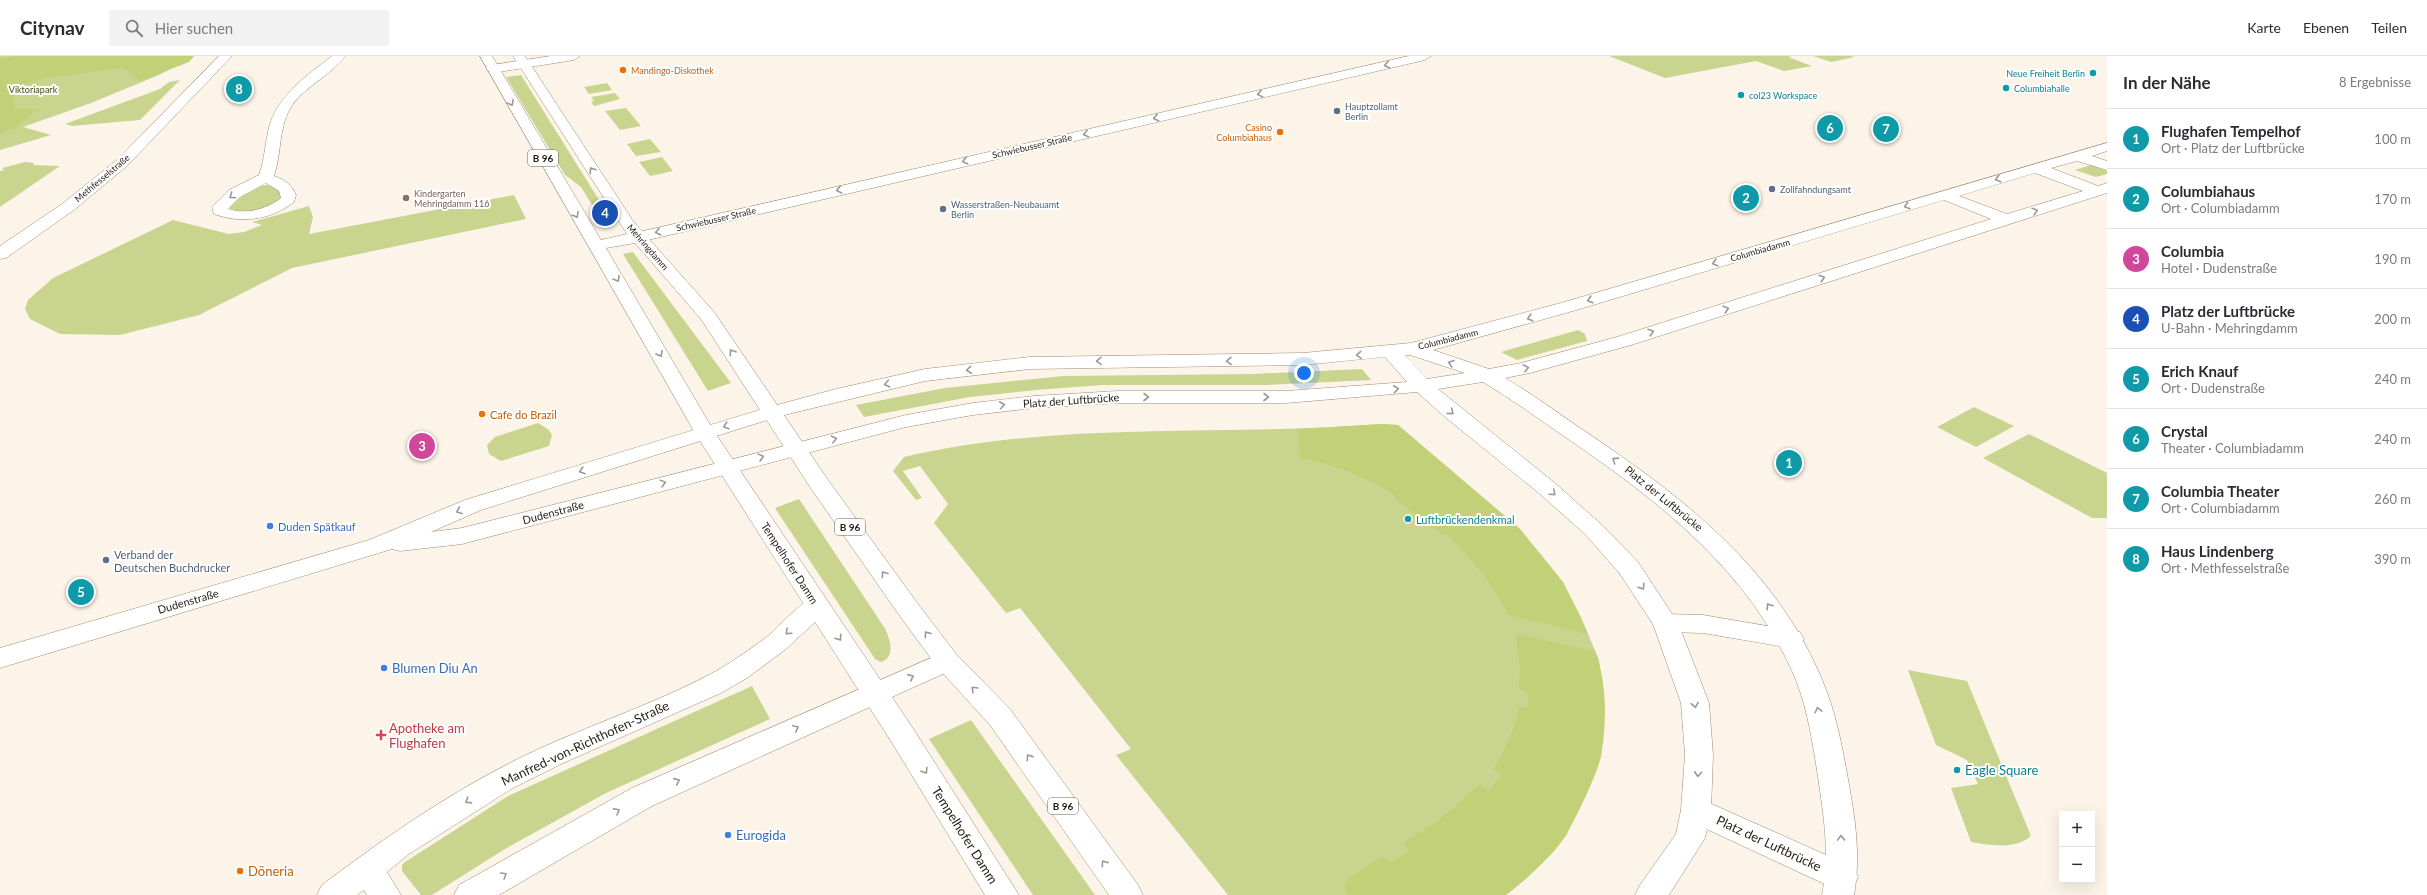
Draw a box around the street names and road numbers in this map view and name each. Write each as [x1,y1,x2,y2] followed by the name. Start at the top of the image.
[991,131,1073,161] street label: Schwiebusser Straße
[528,150,558,166] road number: B 96
[72,152,132,204] street label: Methfesselstraße
[675,204,757,234] street label: Schwiebusser Straße
[625,222,671,272] street label: Mehringdamm
[1729,236,1791,264] street label: Columbiadamm
[1417,326,1479,352] street label: Columbiadamm
[1022,390,1120,410] street label: Platz der Luftbrücke
[1622,463,1706,534] street label: Platz der Luftbrücke
[521,498,585,526] street label: Dudenstraße
[835,519,865,535] road number: B 96
[759,520,821,606] street label: Tempelhofer Damm
[156,586,220,616] street label: Dudenstraße
[499,697,672,789] street label: Manfred-von-Richthofen-Straße
[929,783,1001,887] street label: Tempelhofer Damm
[1048,798,1078,814] road number: B 96
[1714,812,1824,874] street label: Platz der Luftbrücke

